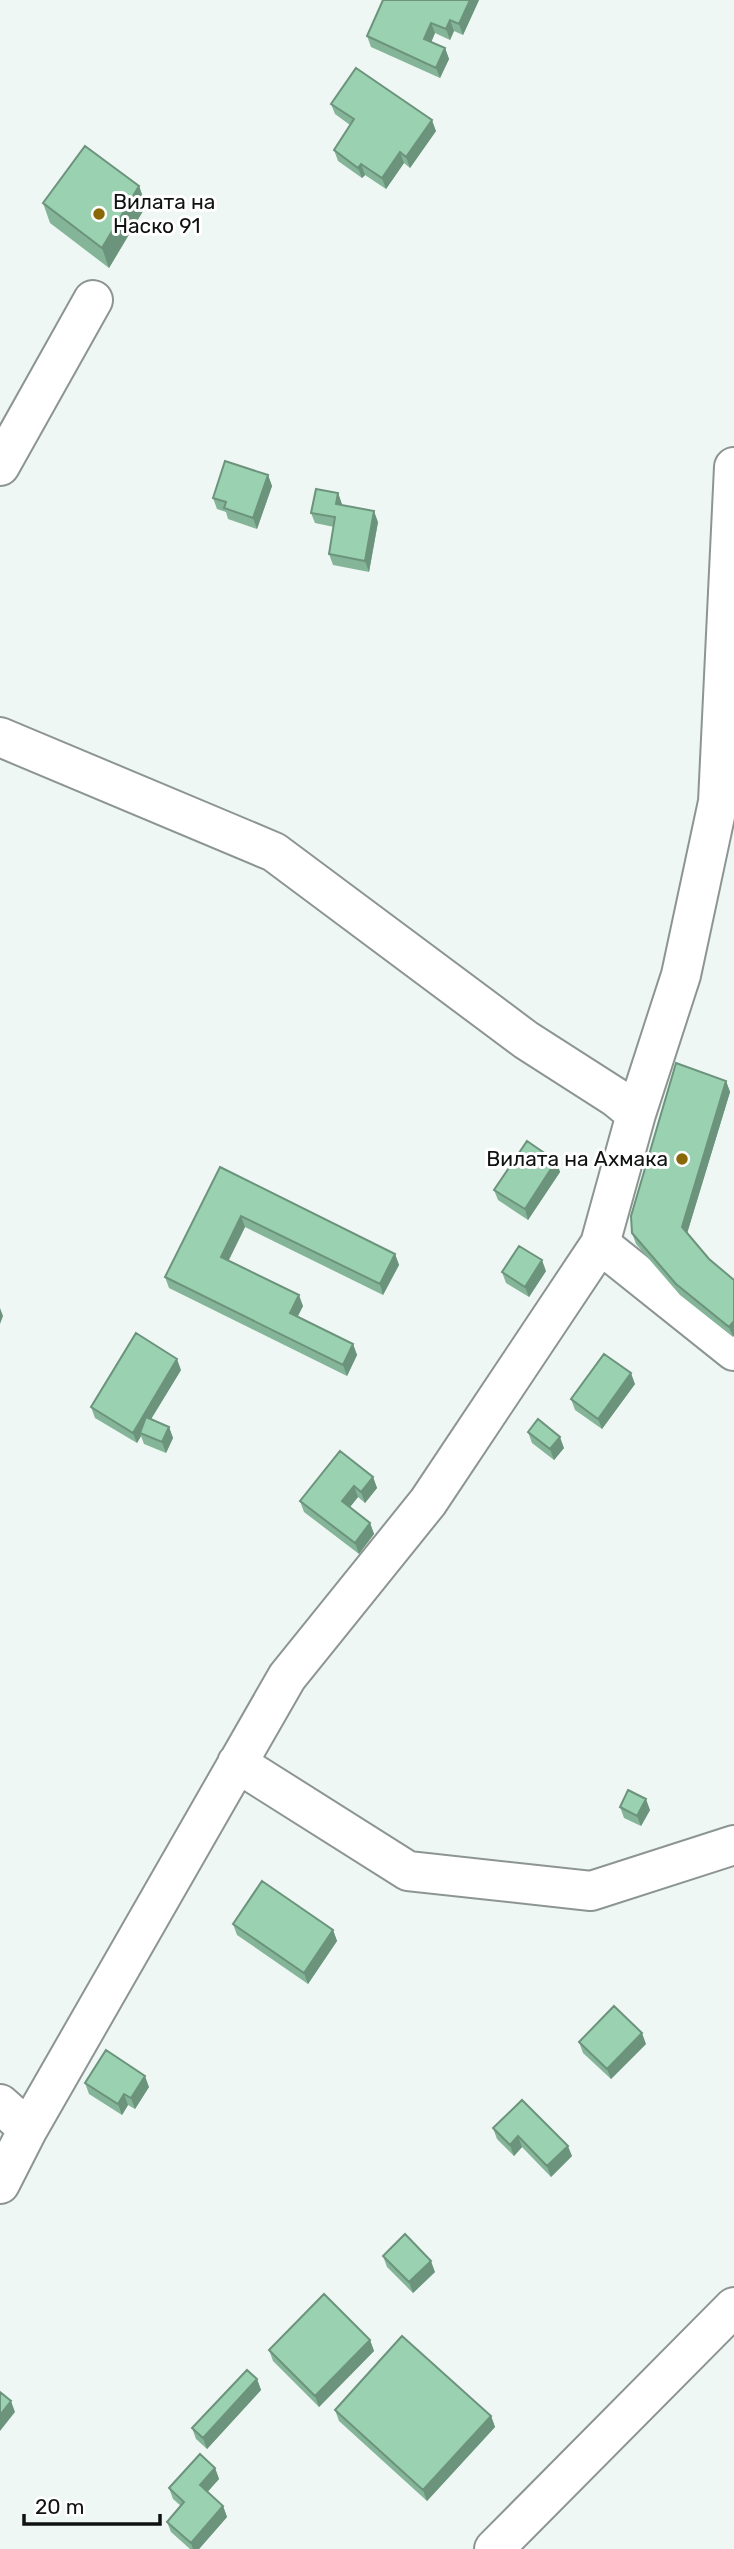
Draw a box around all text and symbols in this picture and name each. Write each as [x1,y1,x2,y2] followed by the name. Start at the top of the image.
[113,189,215,238] place label: Вилата на Наско 91
[91,206,107,222] marker: Вилата на Наско 91
[486,1146,668,1171] place label: Вилата на Ахмака
[674,1151,690,1167] marker: Вилата на Ахмака
[24,2482,161,2526] scale bar
[35,2494,84,2519] text: 20 m

